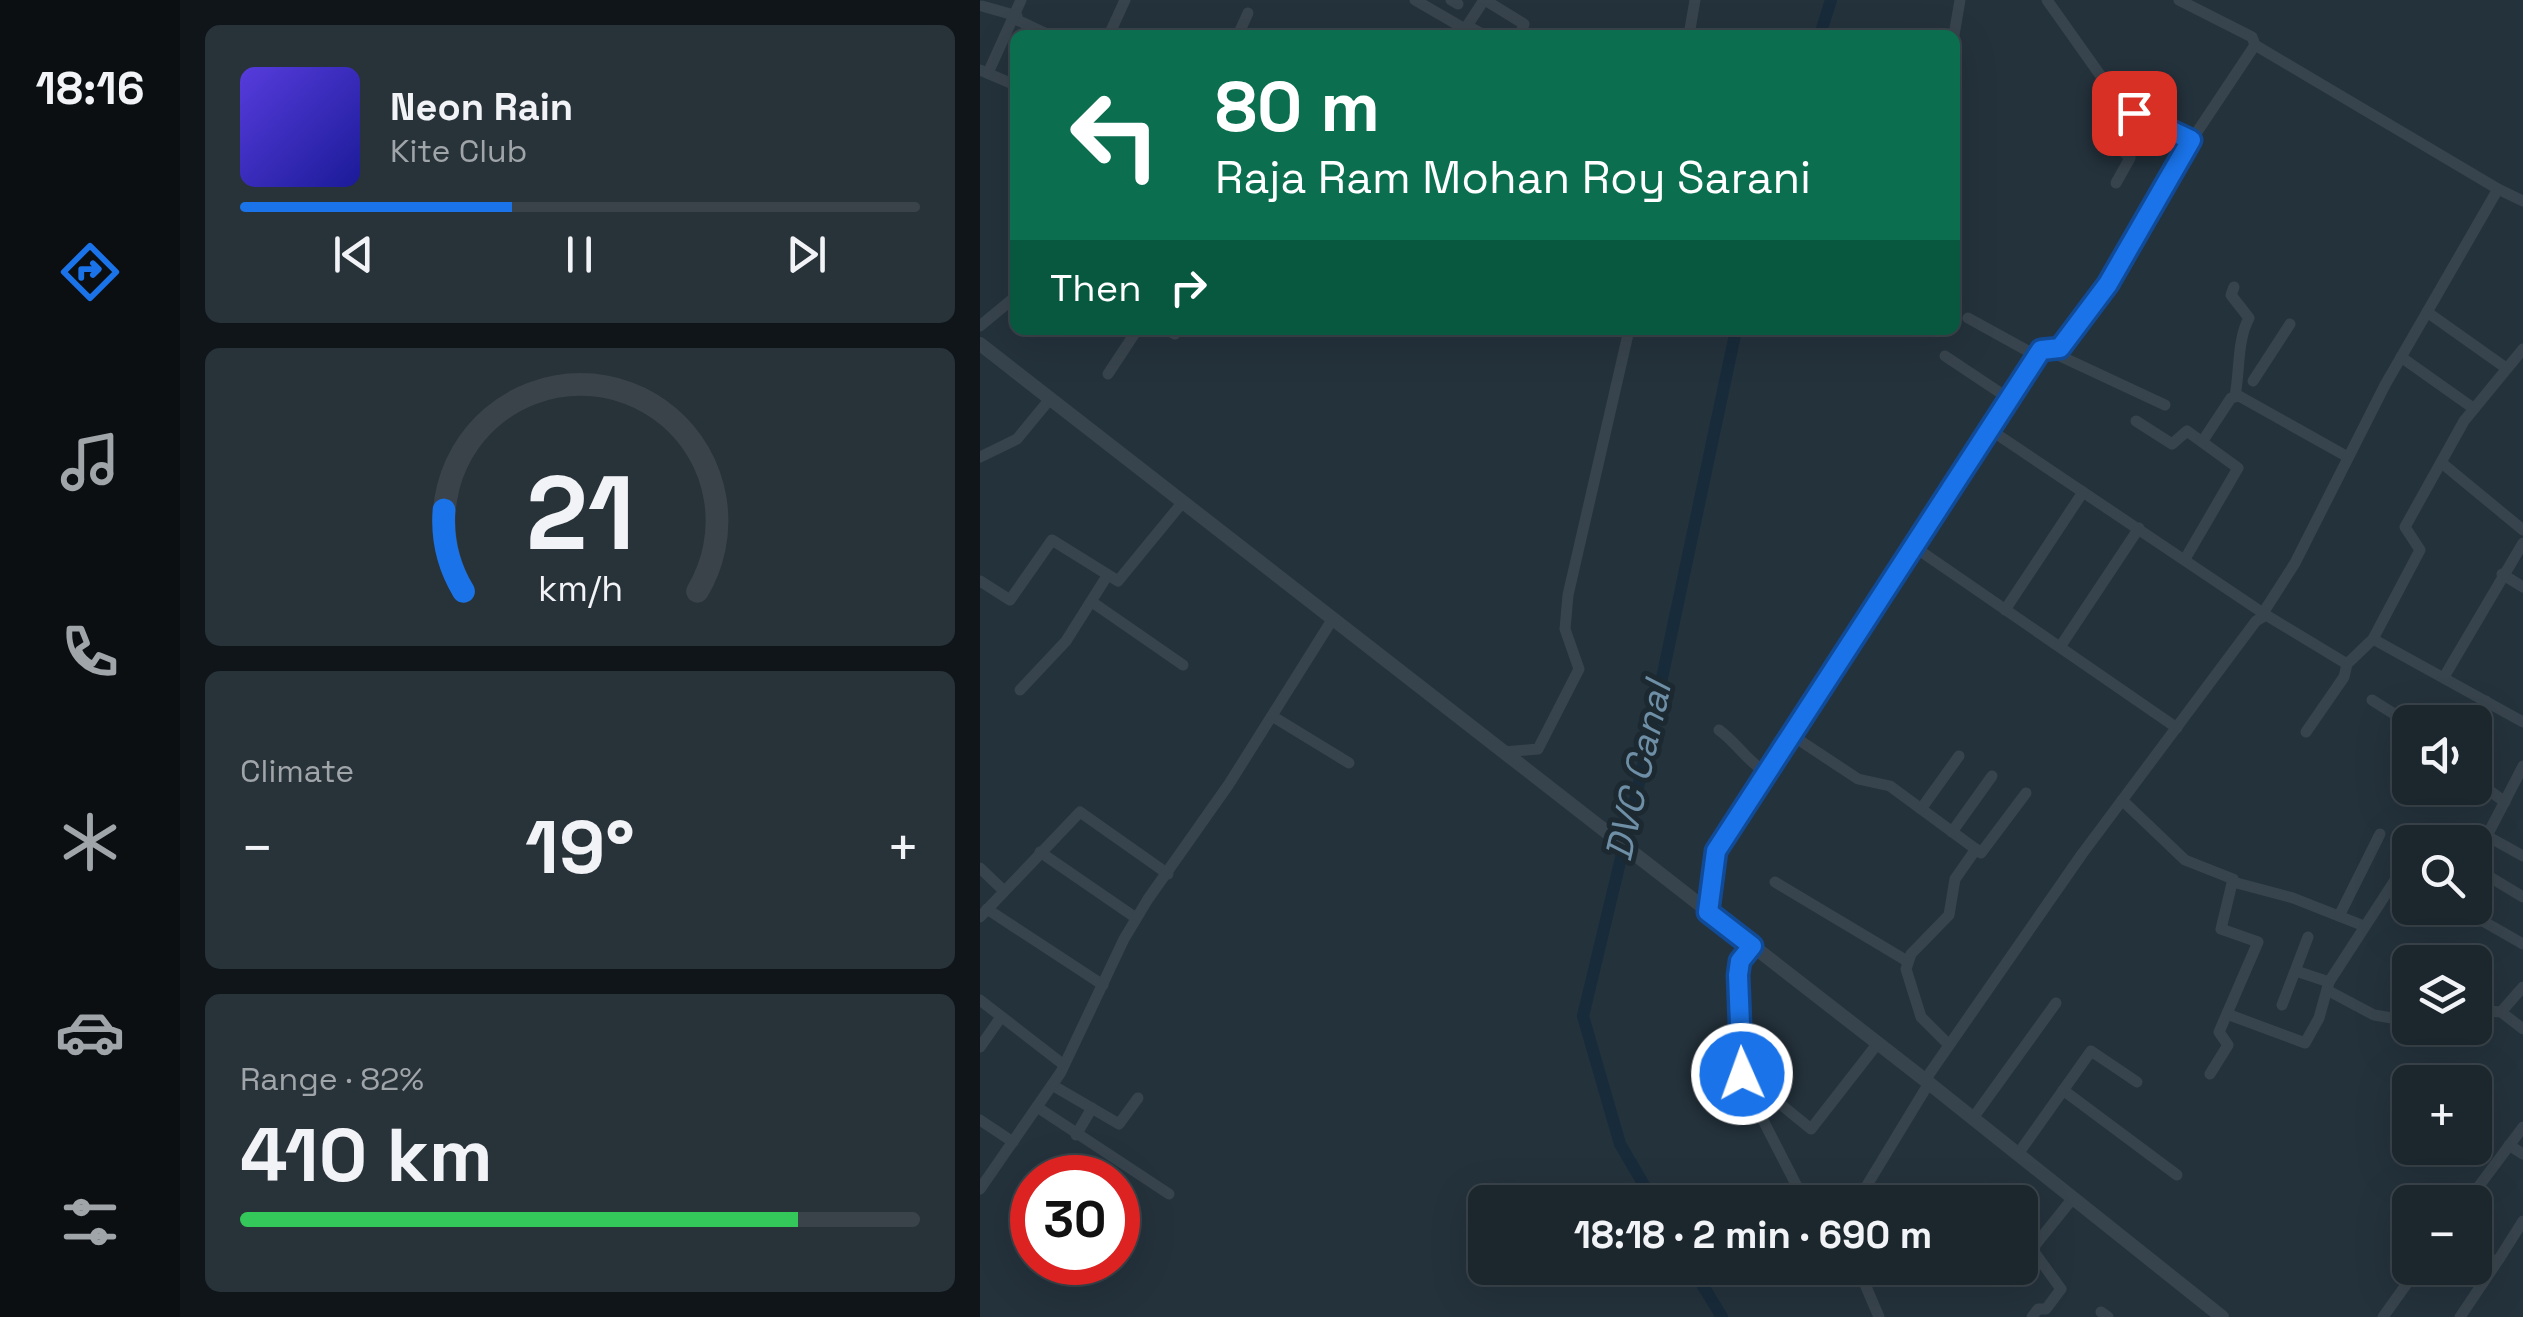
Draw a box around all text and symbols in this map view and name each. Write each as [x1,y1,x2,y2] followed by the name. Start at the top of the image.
[36,60,144,117] text: 18:16
[1215,62,1380,151] text: 80 m
[1050,70,1180,200] icon: left
[2092,71,2177,156] pin
[390,83,573,131] text: Neon Rain
[2107,86,2162,141] icon: arrive
[390,131,527,171] text: Kite Club
[1215,149,1811,206] text: Raja Ram Mohan Roy Sarani
[326,227,381,282] icon: previous
[552,227,607,282] icon: pause
[779,227,834,282] icon: next
[55,237,125,307] icon: directions
[1161,260,1216,315] icon: right
[1050,264,1141,312] text: Then
[55,427,125,497] icon: music
[526,447,634,579] text: 21
[537,566,623,611] text: km/h
[55,617,125,687] icon: phone
[1594,673,1683,865] water label: DVC Canal
[2392,705,2492,1285] map controls
[2392,705,2492,805] button: sound
[240,751,354,791] text: Climate
[525,799,635,895] text: 19°
[55,807,125,877] icon: climate
[240,813,274,883] text: −
[886,813,920,883] text: +
[2392,825,2492,925] button: search
[2392,945,2492,1045] button: layers
[55,997,125,1067] icon: car
[1690,1022,1794,1126] position arrow
[240,1059,424,1099] text: Range · 82%
[2392,1065,2492,1165] button: +
[240,1107,493,1203] text: 410 km
[1010,1155,1140,1285] speed limit sign: 30
[2392,1185,2492,1285] button: −
[55,1187,125,1257] icon: filters
[1574,1211,1932,1259] text: 18:18 · 2 min · 690 m

